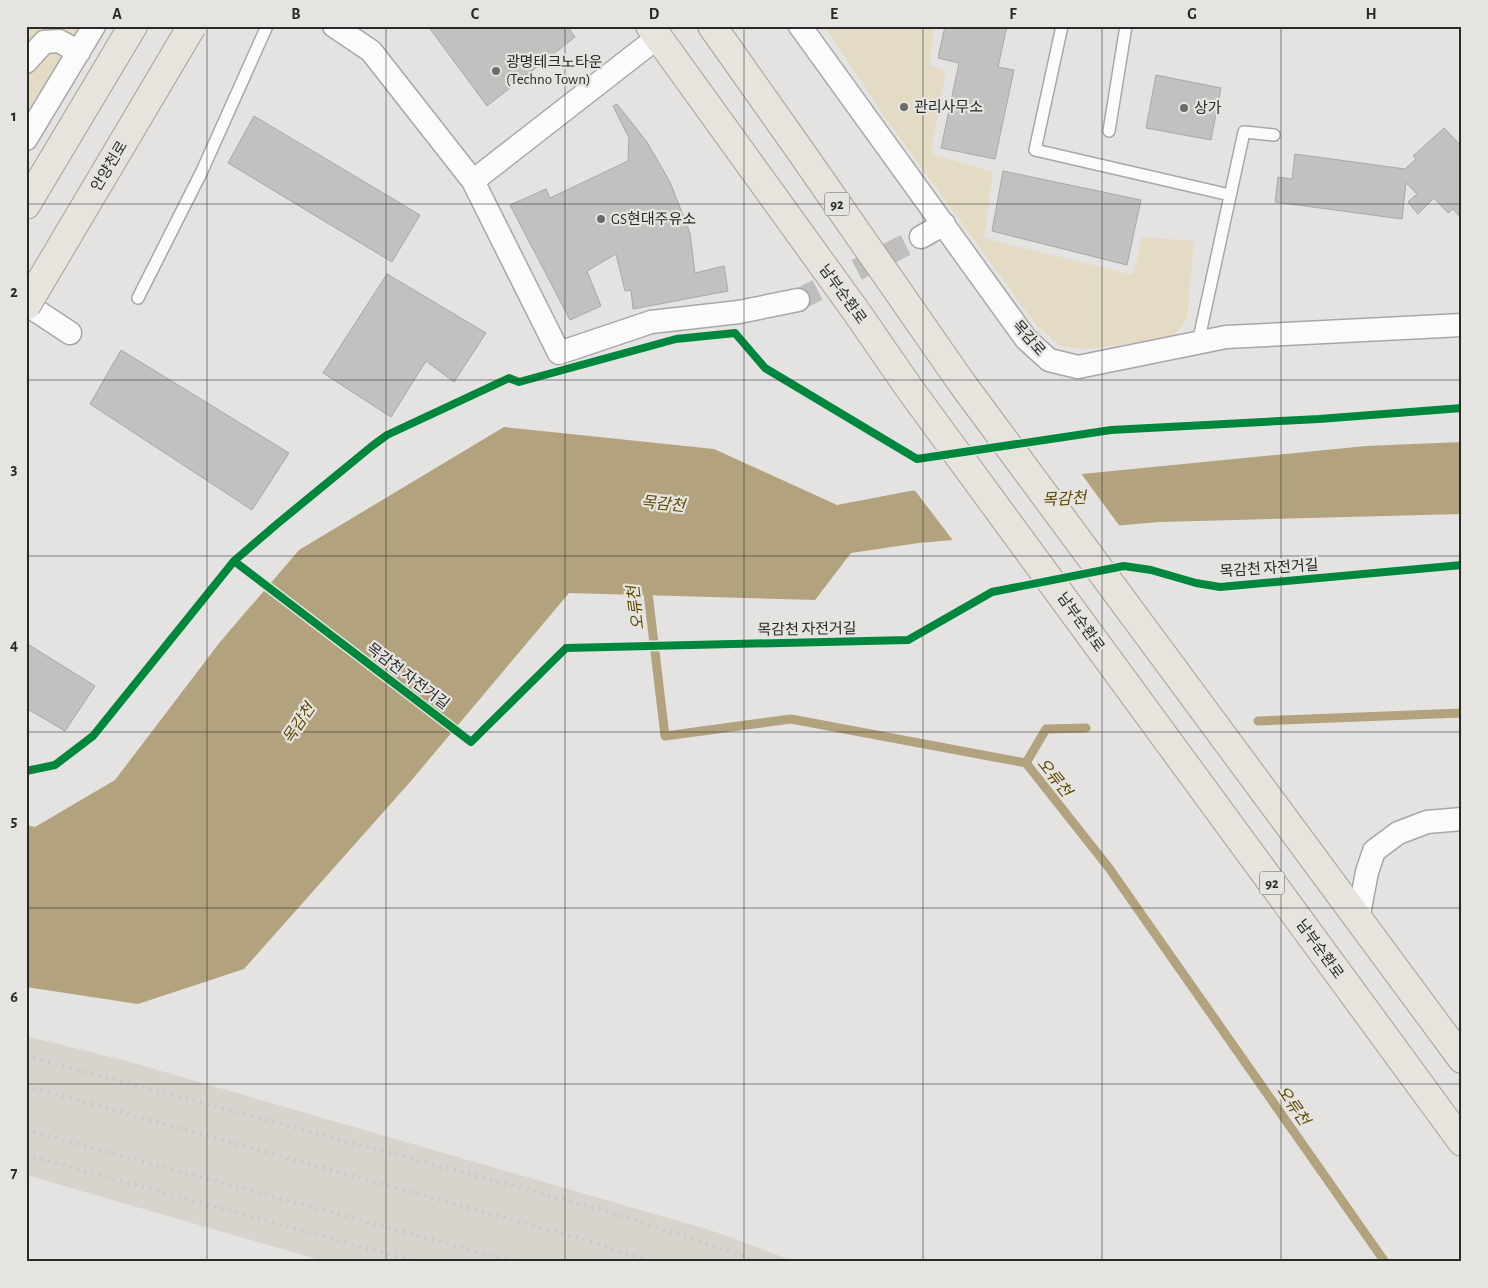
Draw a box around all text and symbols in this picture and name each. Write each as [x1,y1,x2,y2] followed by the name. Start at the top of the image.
[112,6,122,22] text: A
[291,6,301,22] text: B
[471,6,480,22] text: C
[649,6,660,22] text: D
[830,6,838,22] text: E
[1009,6,1017,22] text: F
[1187,6,1197,22] text: G
[1365,6,1377,22] text: H
[506,54,603,87] place label: 광명테크노타운 (Techno Town)
[490,65,502,77] marker: 광명테크노타운 (Techno Town)
[914,99,983,115] place label: 관리사무소
[1194,100,1222,116] place label: 상가
[898,101,910,113] marker: 관리사무소
[1178,102,1190,114] marker: 상가
[11,108,17,124] text: 1
[87,138,130,194] street label: 안양천로
[824,192,850,215] road number: 92
[611,210,696,227] place label: GS현대주유소
[595,213,607,225] marker: GS현대주유소
[816,261,871,327] street label: 남부순환로
[10,284,18,300] text: 2
[1009,317,1049,359] street label: 목감로
[11,461,18,477] text: 3
[1042,489,1089,508] water label: 목감천
[640,493,688,514] water label: 목감천
[1219,556,1319,579] street label: 목감천 자전거길
[624,583,647,631] water label: 오류천
[1054,589,1109,655] street label: 남부순환로
[757,619,857,638] street label: 목감천 자전거길
[10,637,18,653] text: 4
[364,639,453,712] street label: 목감천 자전거길
[279,698,319,746] water label: 목감천
[1034,755,1077,802] water label: 오류천
[11,813,18,829] text: 5
[1260,871,1284,894] road number: 92
[1293,916,1348,982] street label: 남부순환로
[10,989,18,1005] text: 6
[1274,1082,1315,1130] water label: 오류천
[11,1165,18,1181] text: 7

